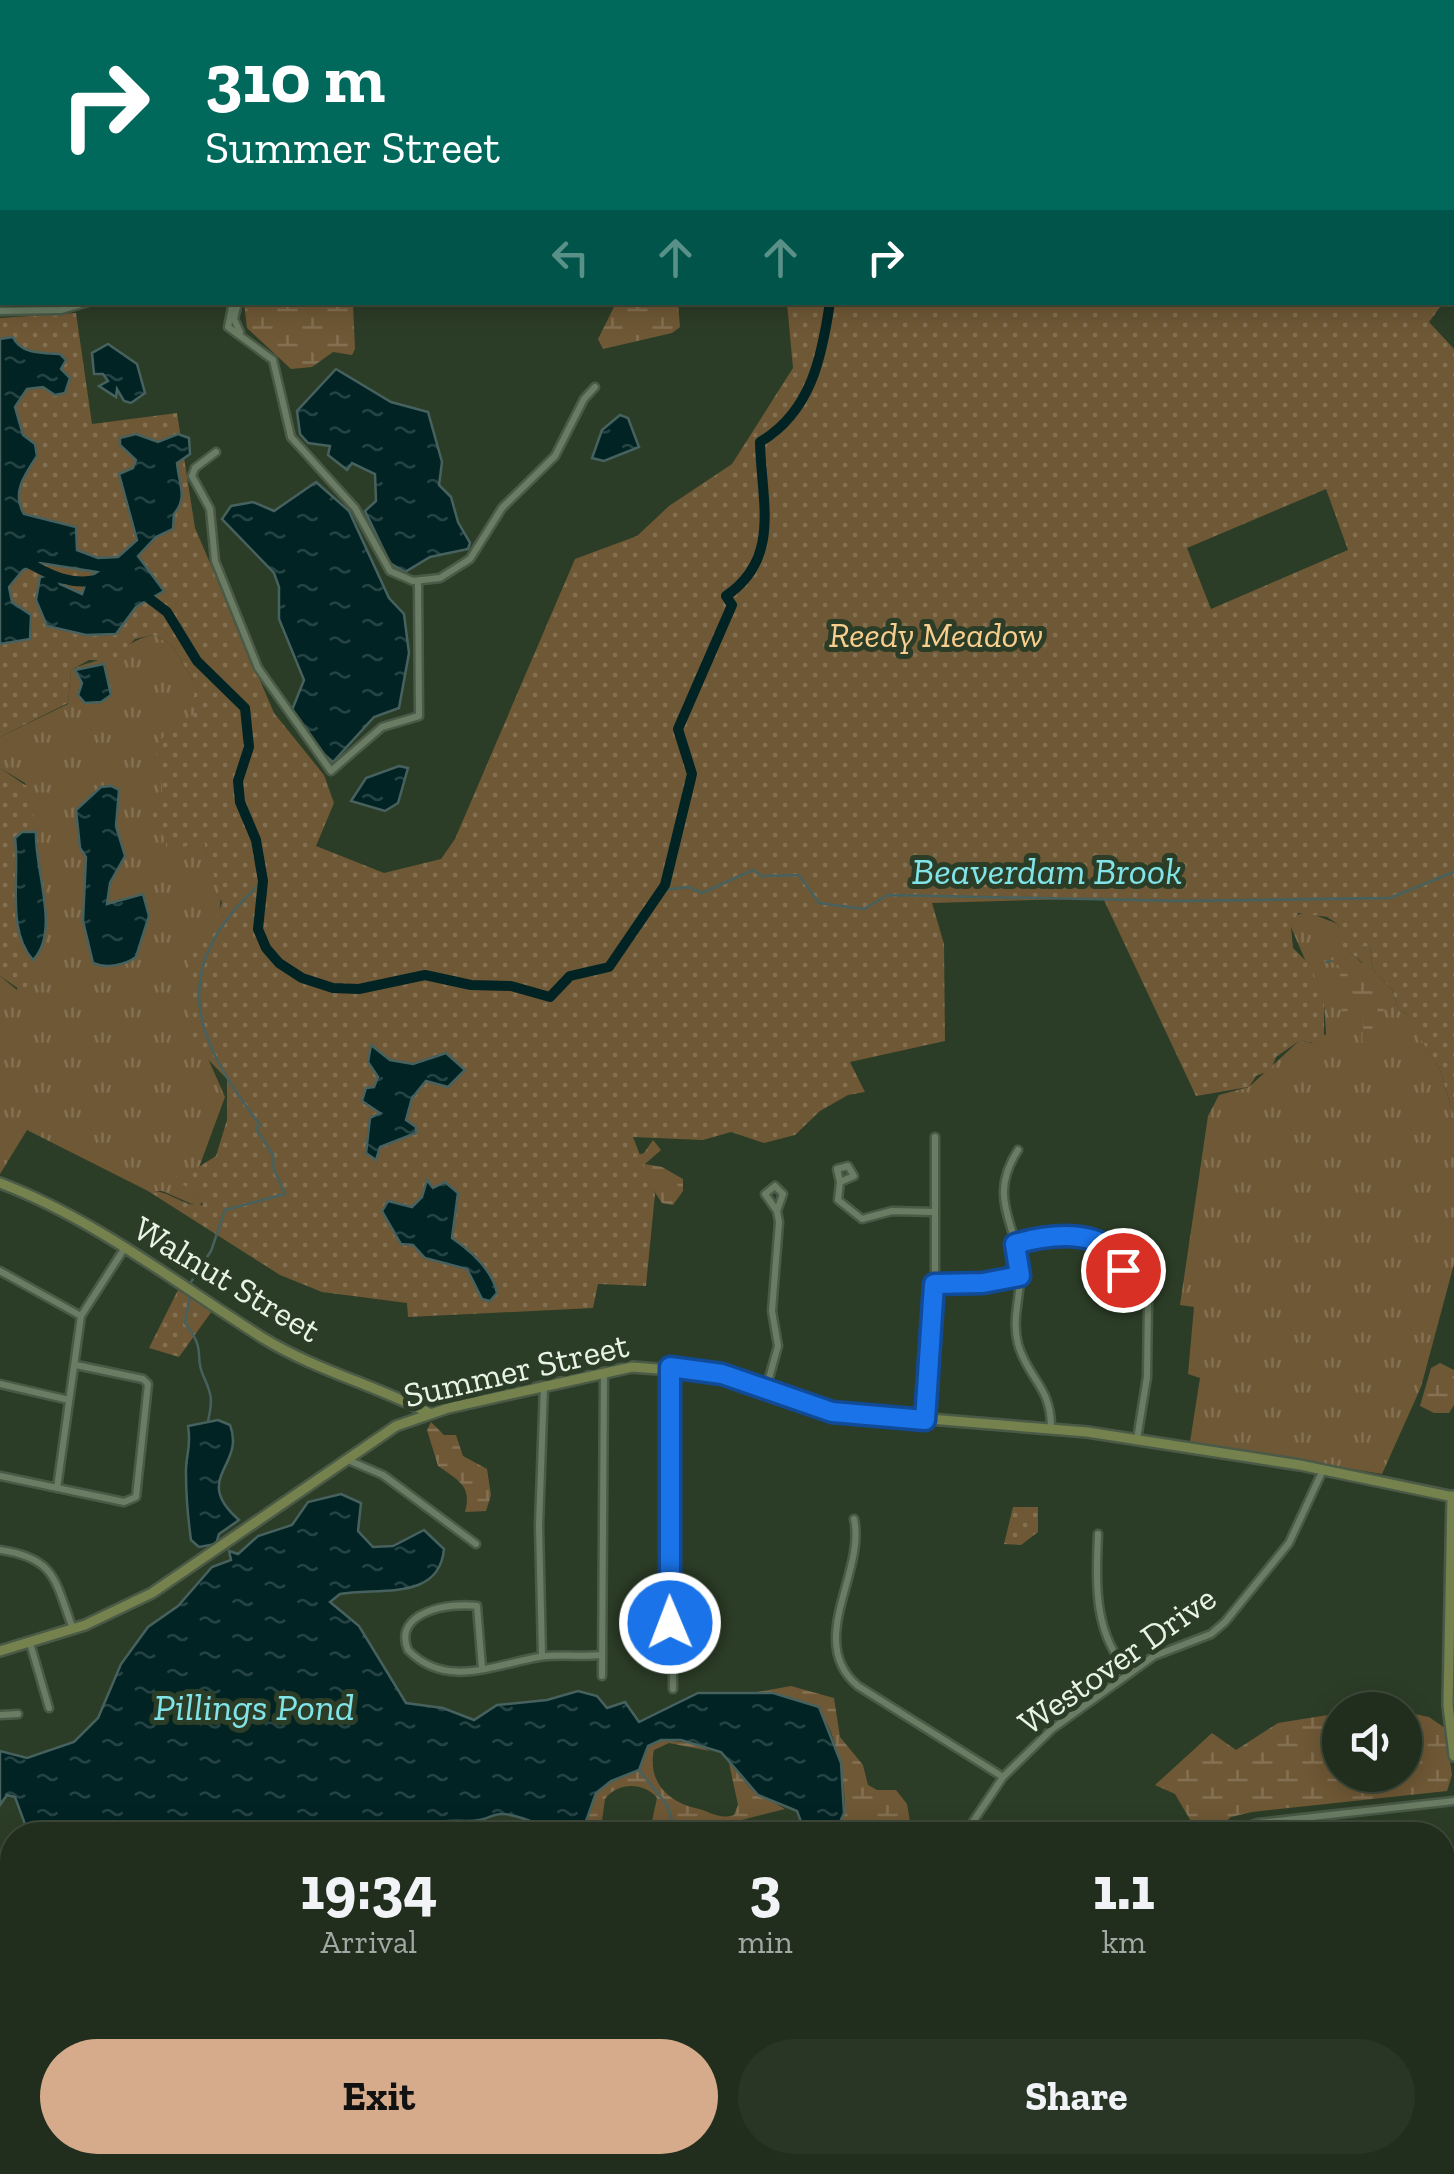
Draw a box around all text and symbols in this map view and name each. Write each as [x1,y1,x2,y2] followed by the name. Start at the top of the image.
[205,36,385,120] text: 310 m
[40,40,170,170] icon: right
[205,121,500,175] text: Summer Street
[543,230,598,285] icon: left
[648,230,703,285] icon: ahead
[753,230,808,285] icon: ahead
[858,230,913,285] icon: right
[829,614,1043,656] park label: Reedy Meadow
[912,848,1182,894] water label: Beaverdam Brook
[126,1207,328,1351] street label: Walnut Street
[1081,1228,1166,1313] pin
[1096,1243,1151,1298] icon: arrive
[399,1324,633,1416] street label: Summer Street
[618,1571,722,1675] position arrow
[1010,1576,1224,1744] street label: Westover Drive
[154,1684,354,1730] water label: Pillings Pond
[1322,1692,1422,1792] map controls
[1322,1692,1422,1792] button: sound
[300,1852,438,1924] text: 19:34
[749,1852,781,1924] text: 3
[1093,1852,1155,1924] text: 1.1
[321,1923,417,1961] text: Arrival
[738,1923,793,1961] text: min
[1102,1923,1146,1961] text: km
[40,2039,718,2154] button: Exit
[738,2039,1415,2154] button: Share

